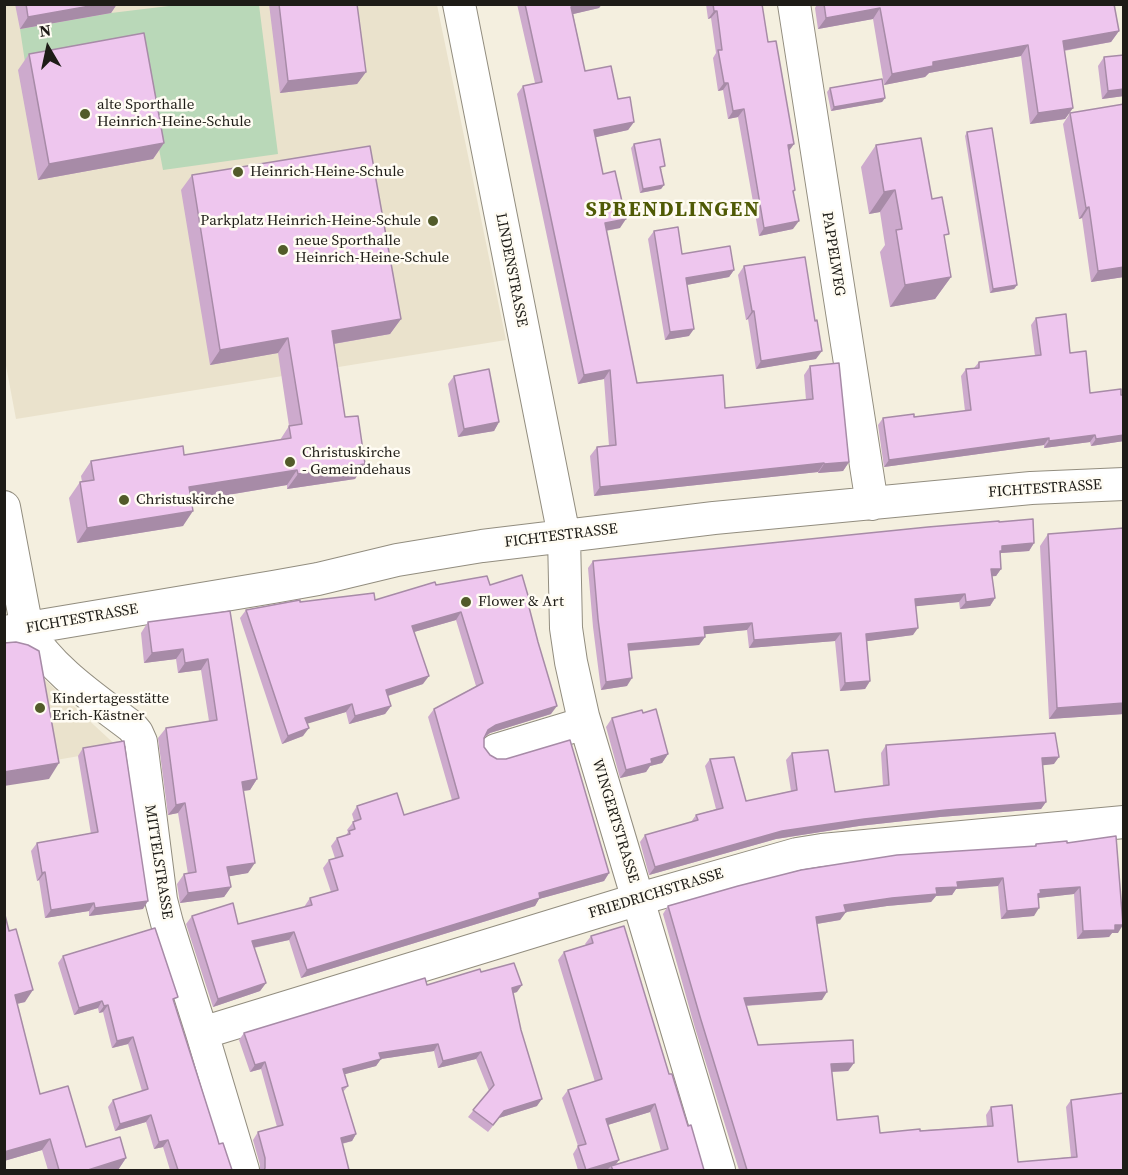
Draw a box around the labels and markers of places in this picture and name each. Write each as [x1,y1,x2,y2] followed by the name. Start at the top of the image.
[97,96,251,131] place label: alte Sporthalle Heinrich-Heine-Schule
[78,107,92,121] marker: alte Sporthalle Heinrich-Heine-Schule
[250,163,404,181] place label: Heinrich-Heine-Schule
[231,165,245,179] marker: Heinrich-Heine-Schule
[200,212,421,230] place label: Parkplatz Heinrich-Heine-Schule
[426,214,440,228] marker: Parkplatz Heinrich-Heine-Schule
[295,232,449,267] place label: neue Sporthalle Heinrich-Heine-Schule
[276,243,290,257] marker: neue Sporthalle Heinrich-Heine-Schule
[302,444,411,479] place label: Christuskirche - Gemeindehaus
[283,455,297,469] marker: Christuskirche - Gemeindehaus
[136,491,234,509] place label: Christuskirche
[117,493,131,507] marker: Christuskirche
[478,593,564,611] place label: Flower & Art
[459,595,473,609] marker: Flower & Art
[52,690,169,725] place label: Kindertagesstätte Erich-Kästner
[33,701,47,715] marker: Kindertagesstätte Erich-Kästner

